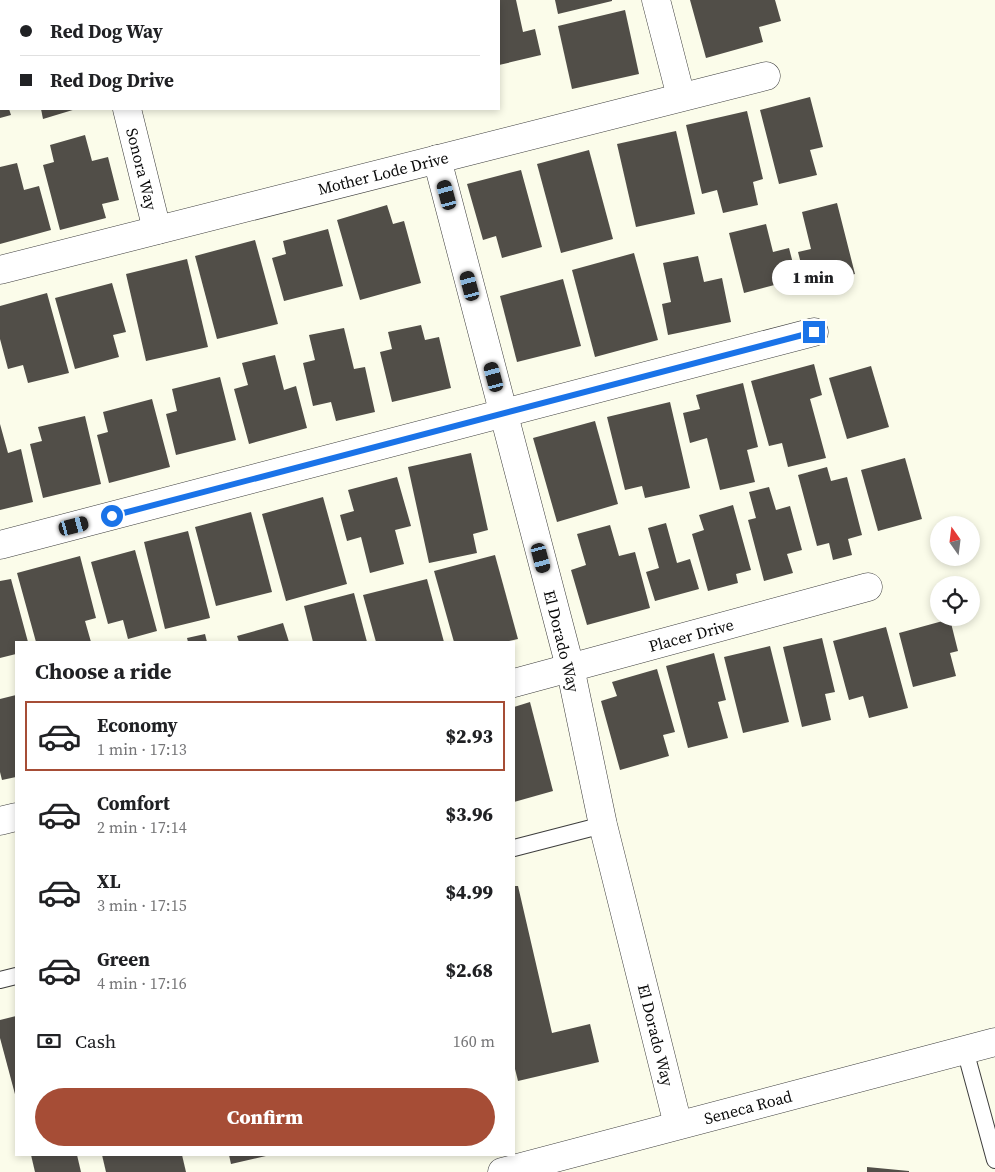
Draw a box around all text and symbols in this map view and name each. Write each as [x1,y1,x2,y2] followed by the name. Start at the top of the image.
[50,18,163,44] text: Red Dog Way
[50,67,174,93] text: Red Dog Drive
[121,126,163,213] street label: Sonora Way
[315,146,451,200] street label: Mother Lode Drive
[435,179,458,211] car
[773,260,855,294] callout: 1 min
[792,266,834,288] text: 1 min
[458,270,481,302] car
[803,321,825,343] route end
[482,361,505,393] car
[101,505,123,527] route start
[57,515,90,537] car
[930,516,980,566] north arrow
[930,516,980,626] map controls
[529,542,552,574] car
[930,576,980,626] button: locate
[539,588,586,695] street label: El Dorado Way
[646,613,736,657] street label: Placer Drive
[35,656,172,686] text: Choose a ride
[97,712,178,738] text: Economy
[37,714,82,759] icon: car
[445,723,493,749] text: $2.93
[97,738,187,760] text: 1 min · 17:13
[97,790,170,816] text: Comfort
[37,792,82,837] icon: car
[445,801,493,827] text: $3.96
[97,816,187,838] text: 2 min · 17:14
[97,868,120,894] text: XL
[37,870,82,915] icon: car
[445,879,493,905] text: $4.99
[97,894,187,916] text: 3 min · 17:15
[97,946,150,972] text: Green
[37,948,82,993] icon: car
[445,957,493,983] text: $2.68
[97,972,187,994] text: 4 min · 17:16
[633,982,680,1089] street label: El Dorado Way
[35,1027,63,1055] icon: cash
[75,1028,116,1054] text: Cash
[453,1030,495,1052] text: 160 m
[702,1085,794,1129] street label: Seneca Road
[35,1088,495,1146] button: Confirm

